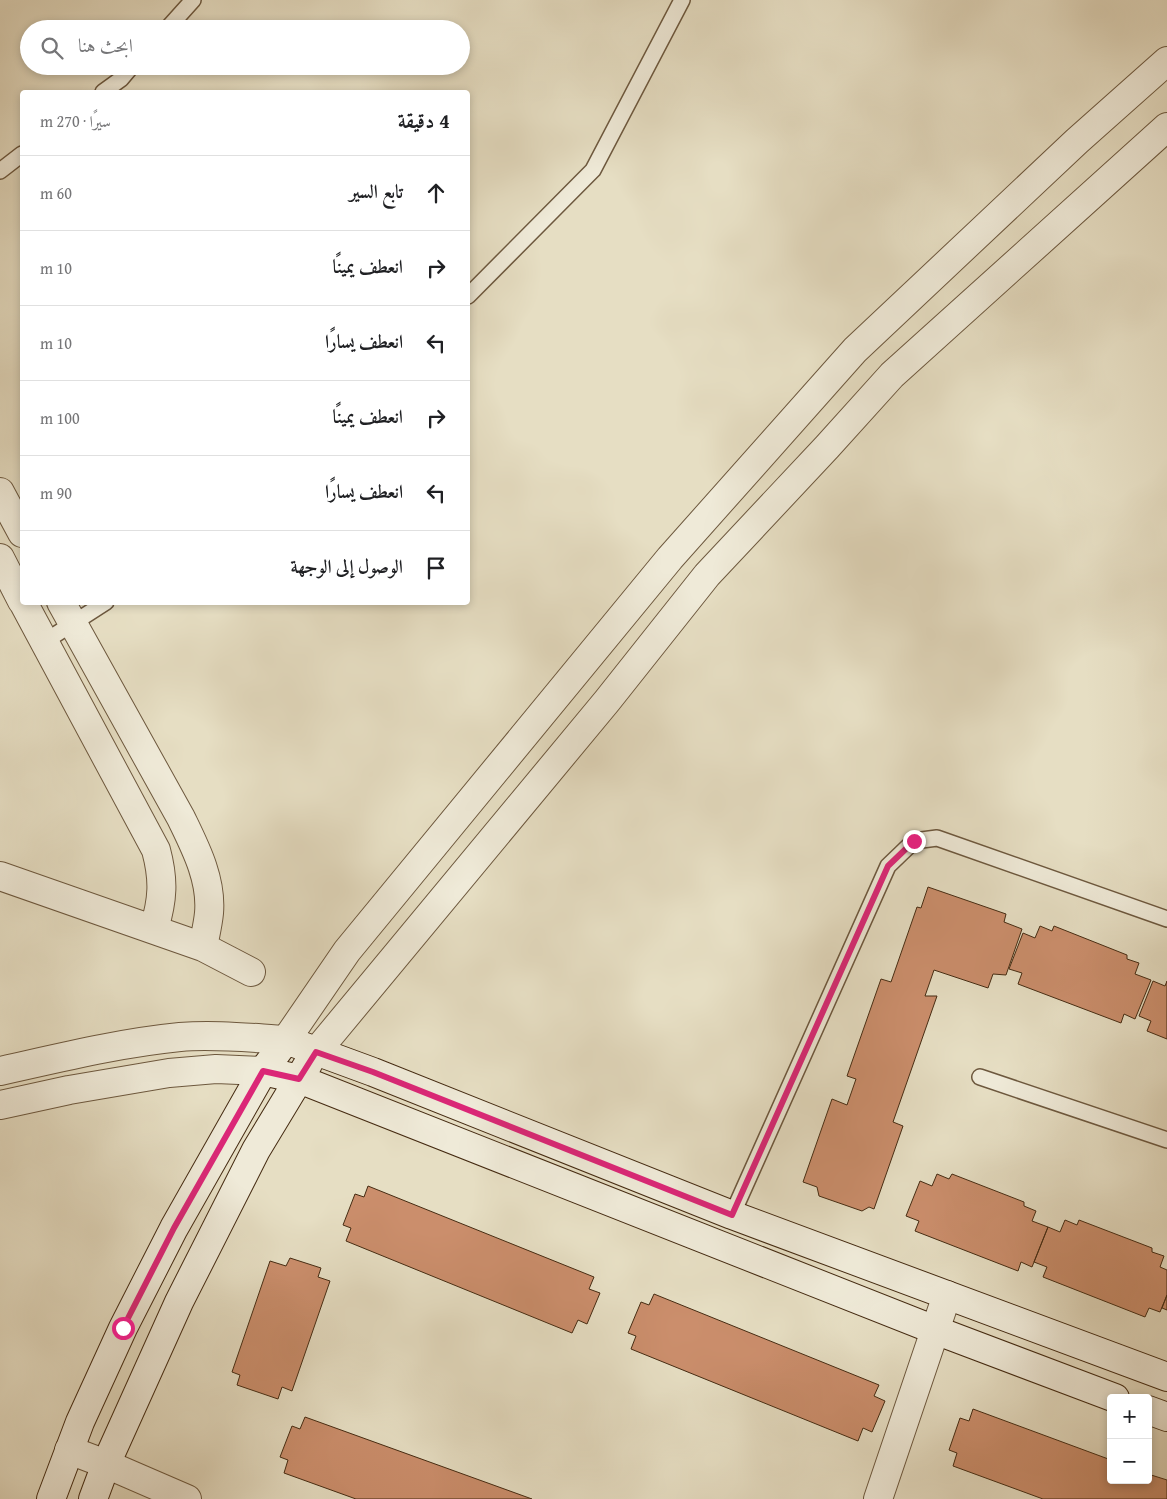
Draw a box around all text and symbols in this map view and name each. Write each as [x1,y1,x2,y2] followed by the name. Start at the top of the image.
[20,20,470,75] search box
[78,31,133,59] text: ابحث هنا
[38,34,66,62] icon: search
[398,105,450,136] text: 4 دقيقة
[40,109,111,133] text: سيرًا · 270 m
[349,177,403,205] text: تابع السير
[422,179,450,207] icon: ahead
[40,181,72,205] text: 60 m
[333,252,403,280] text: انعطف يمينًا
[422,254,450,282] icon: right
[40,256,72,280] text: 10 m
[325,327,403,355] text: انعطف يسارًا
[422,329,450,357] icon: left
[40,331,72,355] text: 10 m
[333,402,403,430] text: انعطف يمينًا
[422,404,450,432] icon: right
[40,406,80,430] text: 100 m
[325,477,403,505] text: انعطف يسارًا
[422,479,450,507] icon: left
[40,481,72,505] text: 90 m
[291,552,403,580] text: الوصول إلى الوجهة
[422,554,450,582] icon: arrive
[903,830,926,853] route end
[112,1317,135,1340] route start
[1107,1394,1152,1484] map controls
[1107,1394,1152,1439] button: +
[1107,1439,1152,1484] button: −

